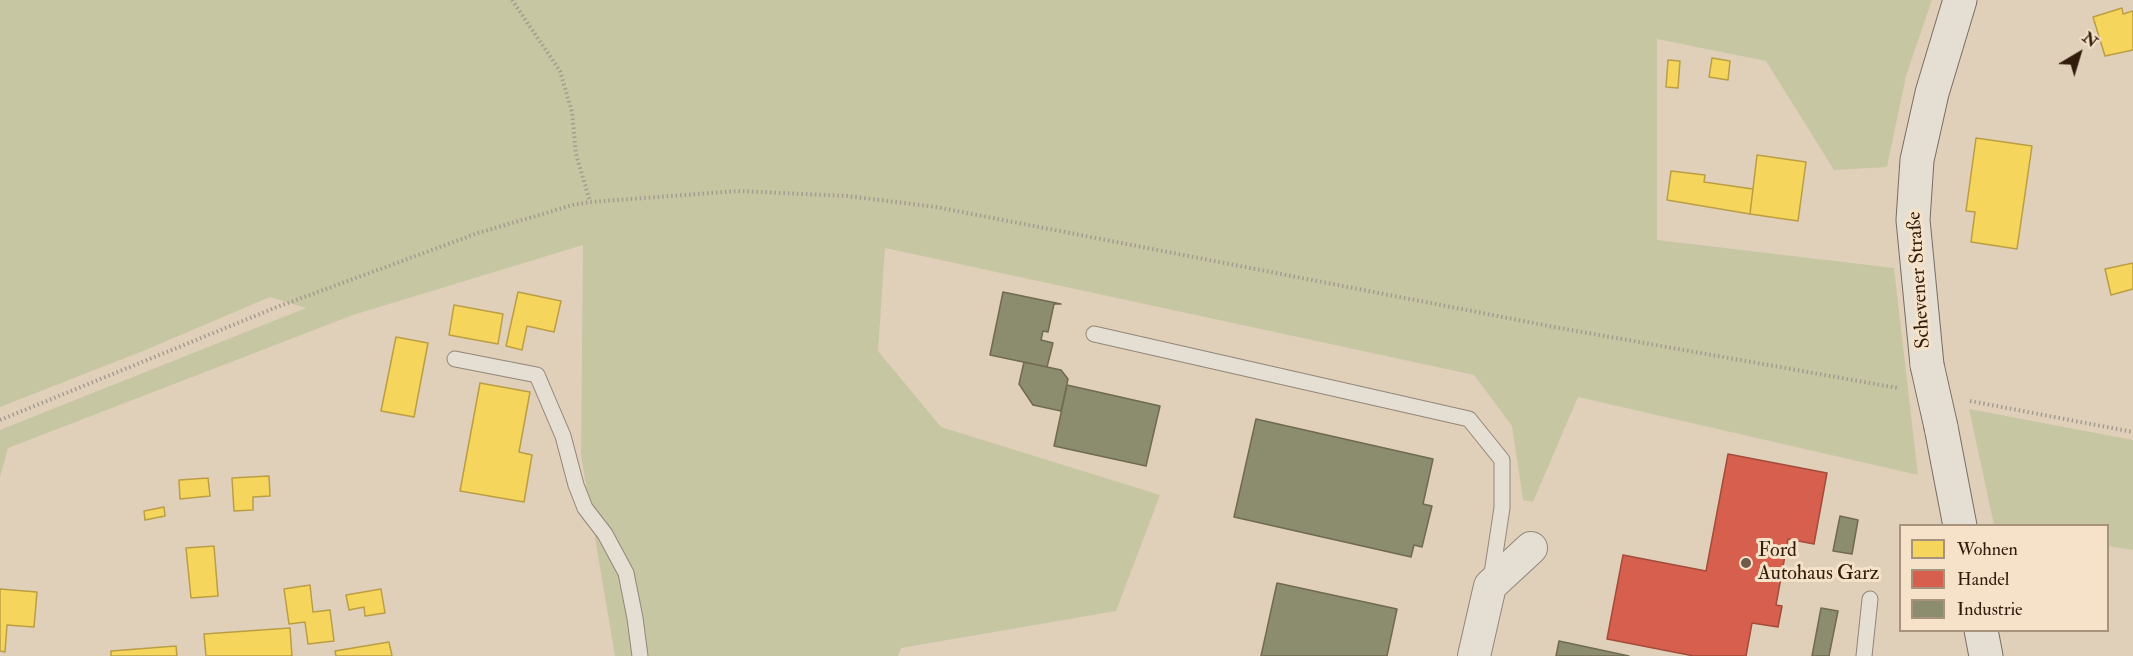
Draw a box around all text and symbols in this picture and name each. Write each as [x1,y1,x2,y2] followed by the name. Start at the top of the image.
[2049,24,2109,84] north arrow
[2078,28,2102,52] text: N
[1903,211,1937,349] street label: Schevener Straße
[1899,524,2109,632] legend
[1957,538,2018,561] text: Wohnen
[1758,540,1879,587] place label: Ford Autohaus Garz
[1739,556,1753,570] marker: Ford Autohaus Garz
[1957,568,2009,591] text: Handel
[1957,598,2023,621] text: Industrie

